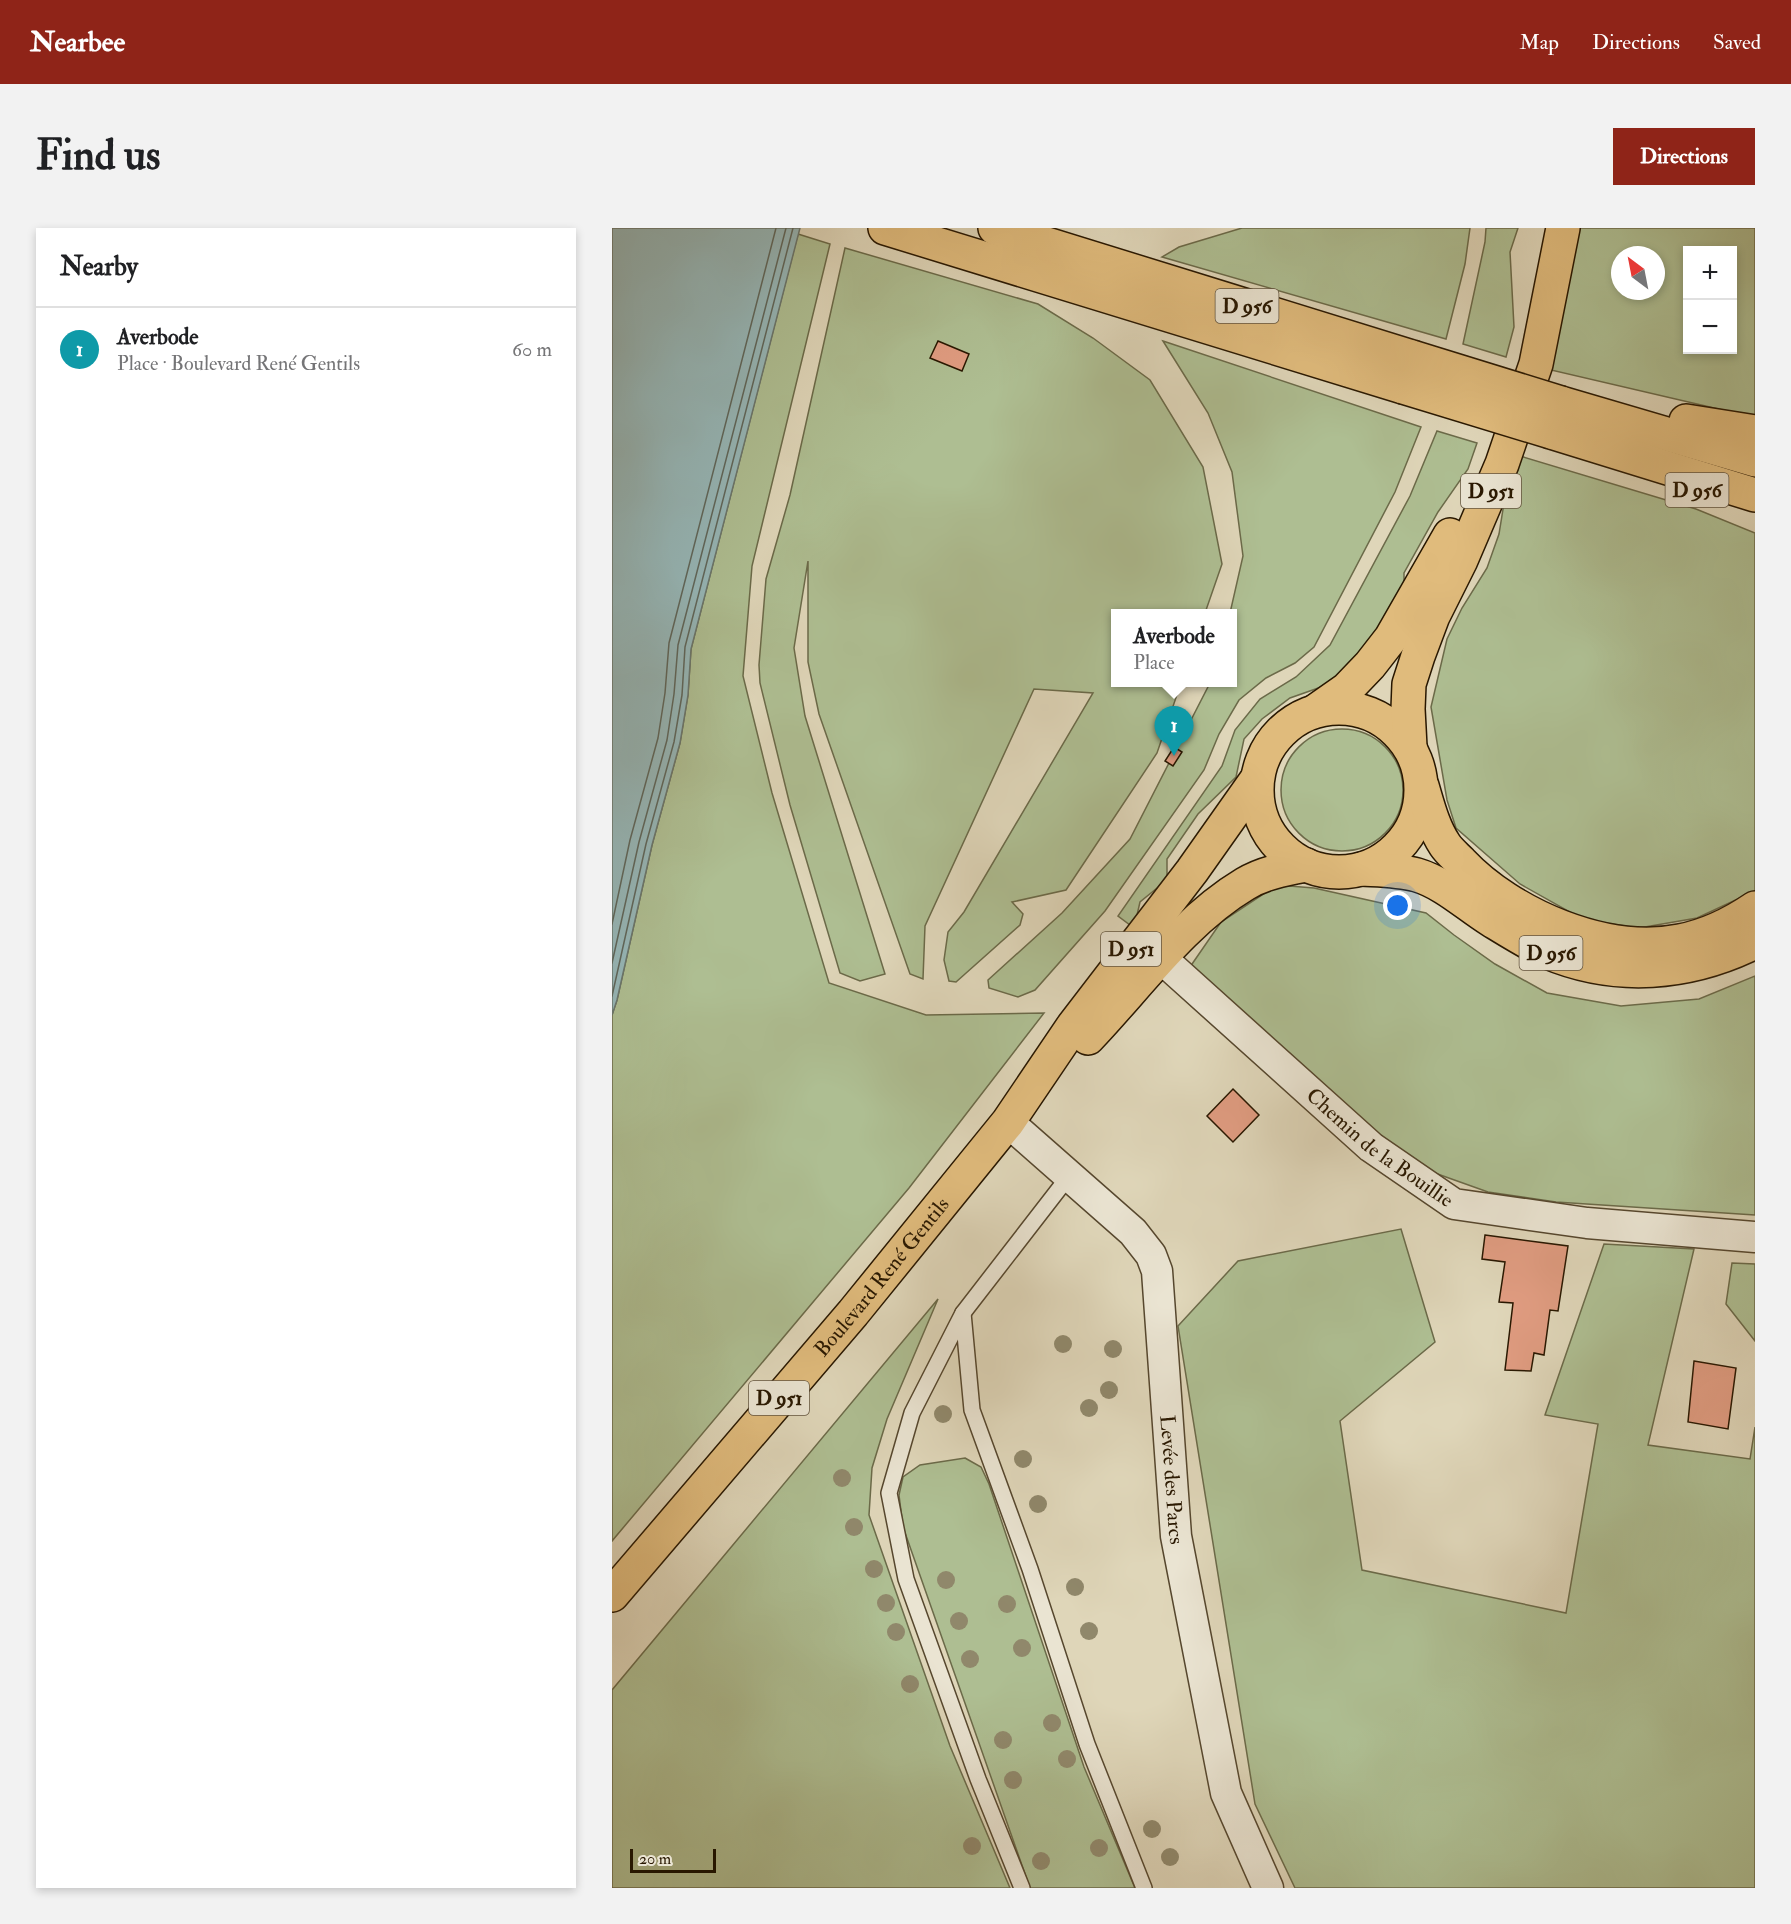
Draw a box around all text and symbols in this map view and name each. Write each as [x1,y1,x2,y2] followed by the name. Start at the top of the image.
[30,25,125,60] text: Nearbee
[1519,29,1559,56] text: Map
[1592,29,1680,56] text: Directions
[1713,29,1761,56] text: Saved
[1613,128,1755,185] button: Directions
[36,130,160,182] text: Find us
[1611,246,1665,300] north arrow
[1683,246,1737,354] map controls
[1683,246,1737,300] button: +
[60,251,138,283] text: Nearby
[1216,289,1278,323] road number: D 956
[1683,300,1737,354] button: −
[117,323,199,351] text: Averbode
[76,337,83,362] text: 1
[512,337,552,362] text: 60 m
[117,351,360,376] text: Place · Boulevard René Gentils
[1666,473,1728,507] road number: D 956
[1461,474,1521,508] road number: D 951
[1111,609,1237,687] popup
[1133,622,1215,650] text: Averbode
[1133,650,1175,675] text: Place
[1154,706,1194,756] pin: 1
[1383,891,1412,920] your location
[1101,932,1161,966] road number: D 951
[1520,936,1582,970] road number: D 956
[1301,1082,1459,1213] street label: Chemin de la Bouillie
[808,1192,955,1362] street label: Boulevard René Gentils
[749,1381,809,1415] road number: D 951
[1154,1414,1191,1547] street label: Levée des Parcs
[630,1846,716,1874] scale bar
[639,1849,671,1869] text: 20 m

